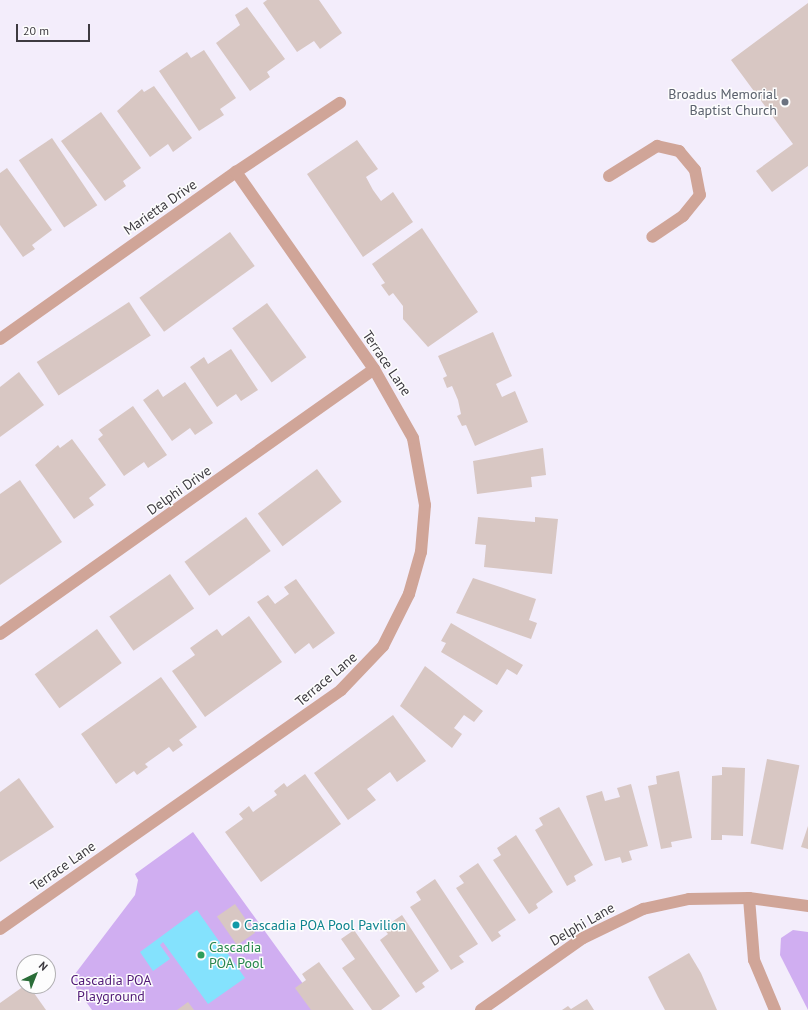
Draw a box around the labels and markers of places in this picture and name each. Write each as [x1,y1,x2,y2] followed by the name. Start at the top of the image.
[668,86,777,118] place label: Broadus Memorial Baptist Church
[780,97,790,107] marker: Broadus Memorial Baptist Church
[244,917,406,933] place label: Cascadia POA Pool Pavilion
[231,920,241,930] marker: Cascadia POA Pool Pavilion
[209,939,264,972] place label: Cascadia POA Pool
[196,950,206,960] marker: Cascadia POA Pool

